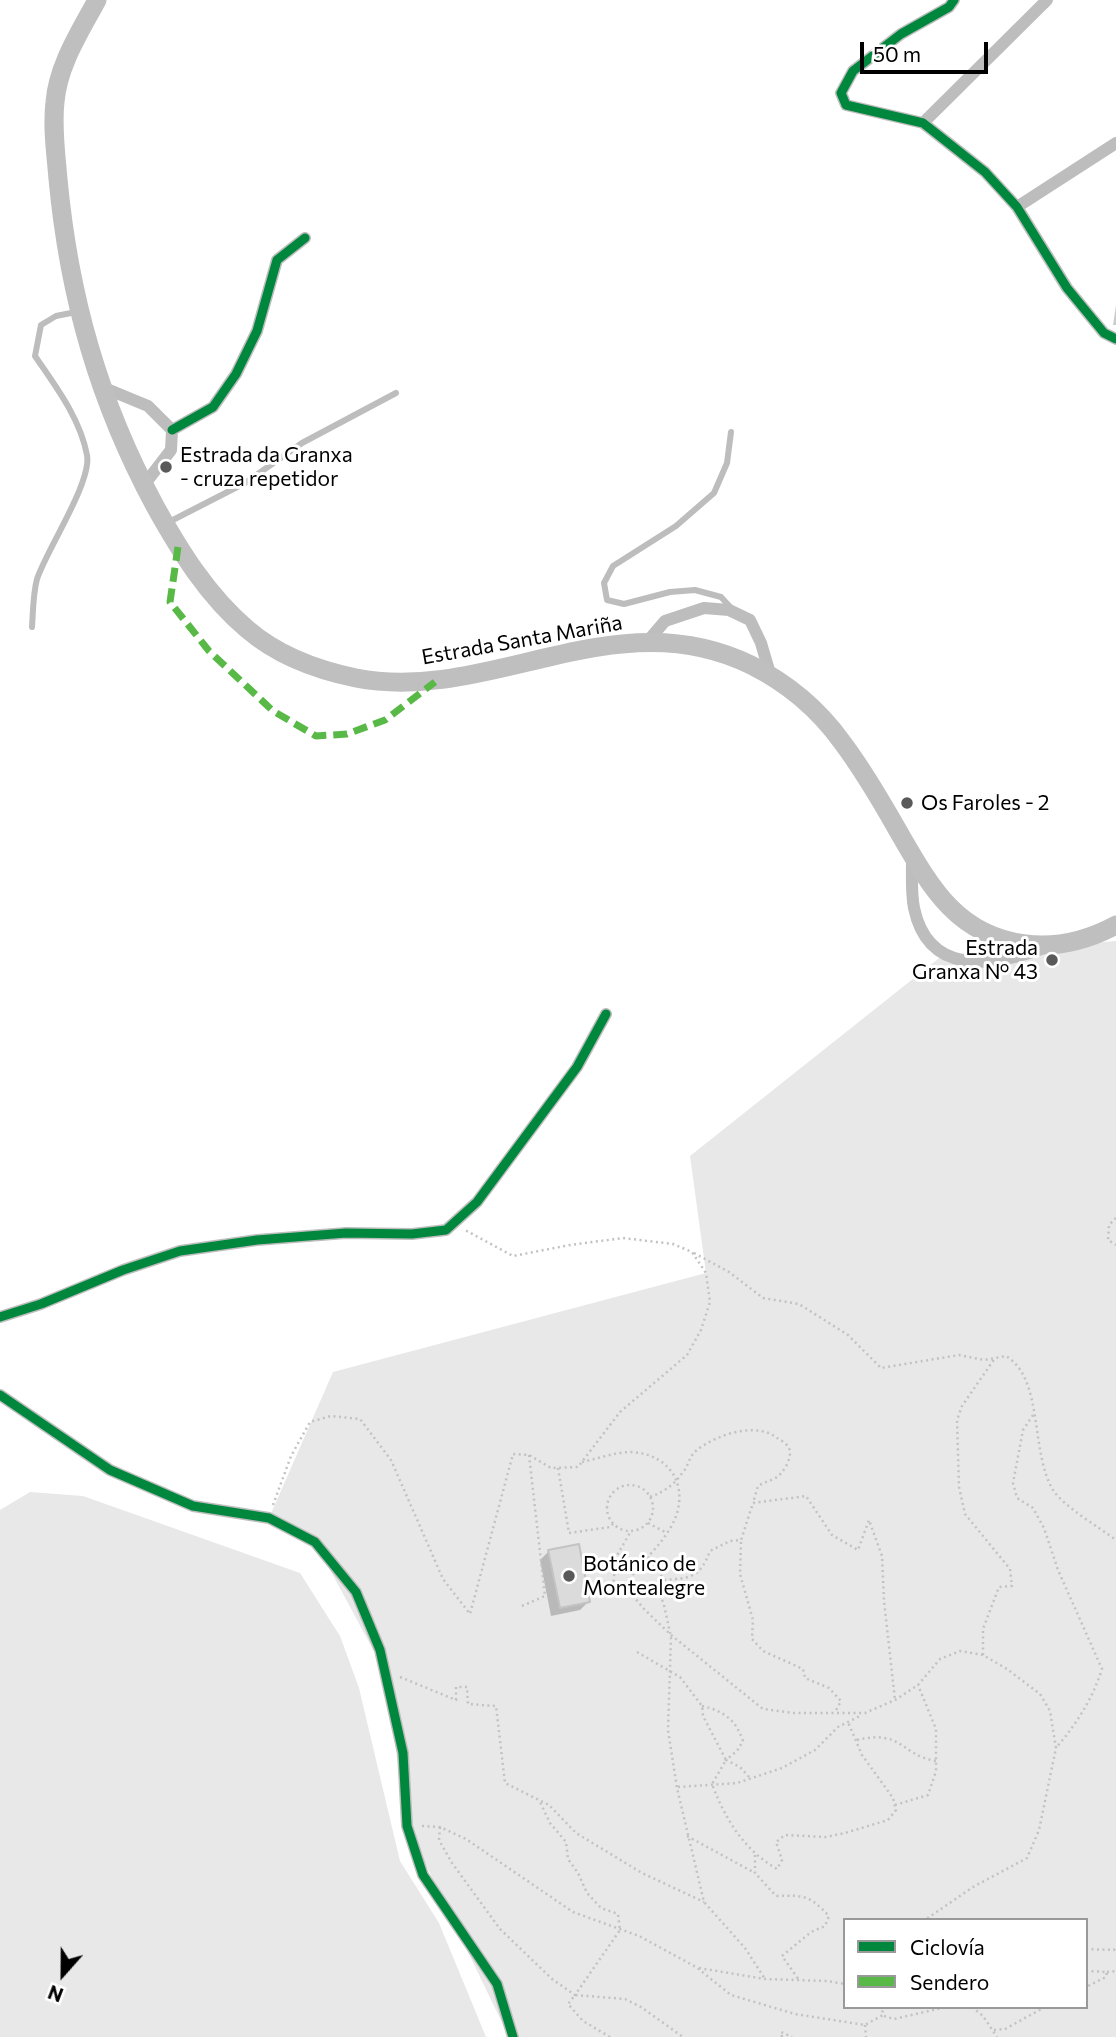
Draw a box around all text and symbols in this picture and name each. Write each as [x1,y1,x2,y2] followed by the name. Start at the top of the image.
[864,28,992,72] scale bar
[873,41,921,66] text: 50 m
[180,442,353,492] place label: Estrada da Granxa - cruza repetidor
[158,459,174,475] marker: Estrada da Granxa - cruza repetidor
[420,610,624,670] street label: Estrada Santa Mariña
[921,790,1049,816] place label: Os Faroles - 2
[899,795,915,811] marker: Os Faroles - 2
[912,935,1038,985] place label: Estrada Granxa Nº 43
[1044,952,1060,968] marker: Estrada Granxa Nº 43
[583,1551,705,1601] place label: Botánico de Montealegre
[561,1568,577,1584] marker: Botánico de Montealegre
[843,1918,1088,2009] legend
[910,1934,985,1959] text: Ciclovía
[28,1939,98,2009] north arrow
[910,1969,989,1994] text: Sendero
[45,1981,66,2007] text: N

